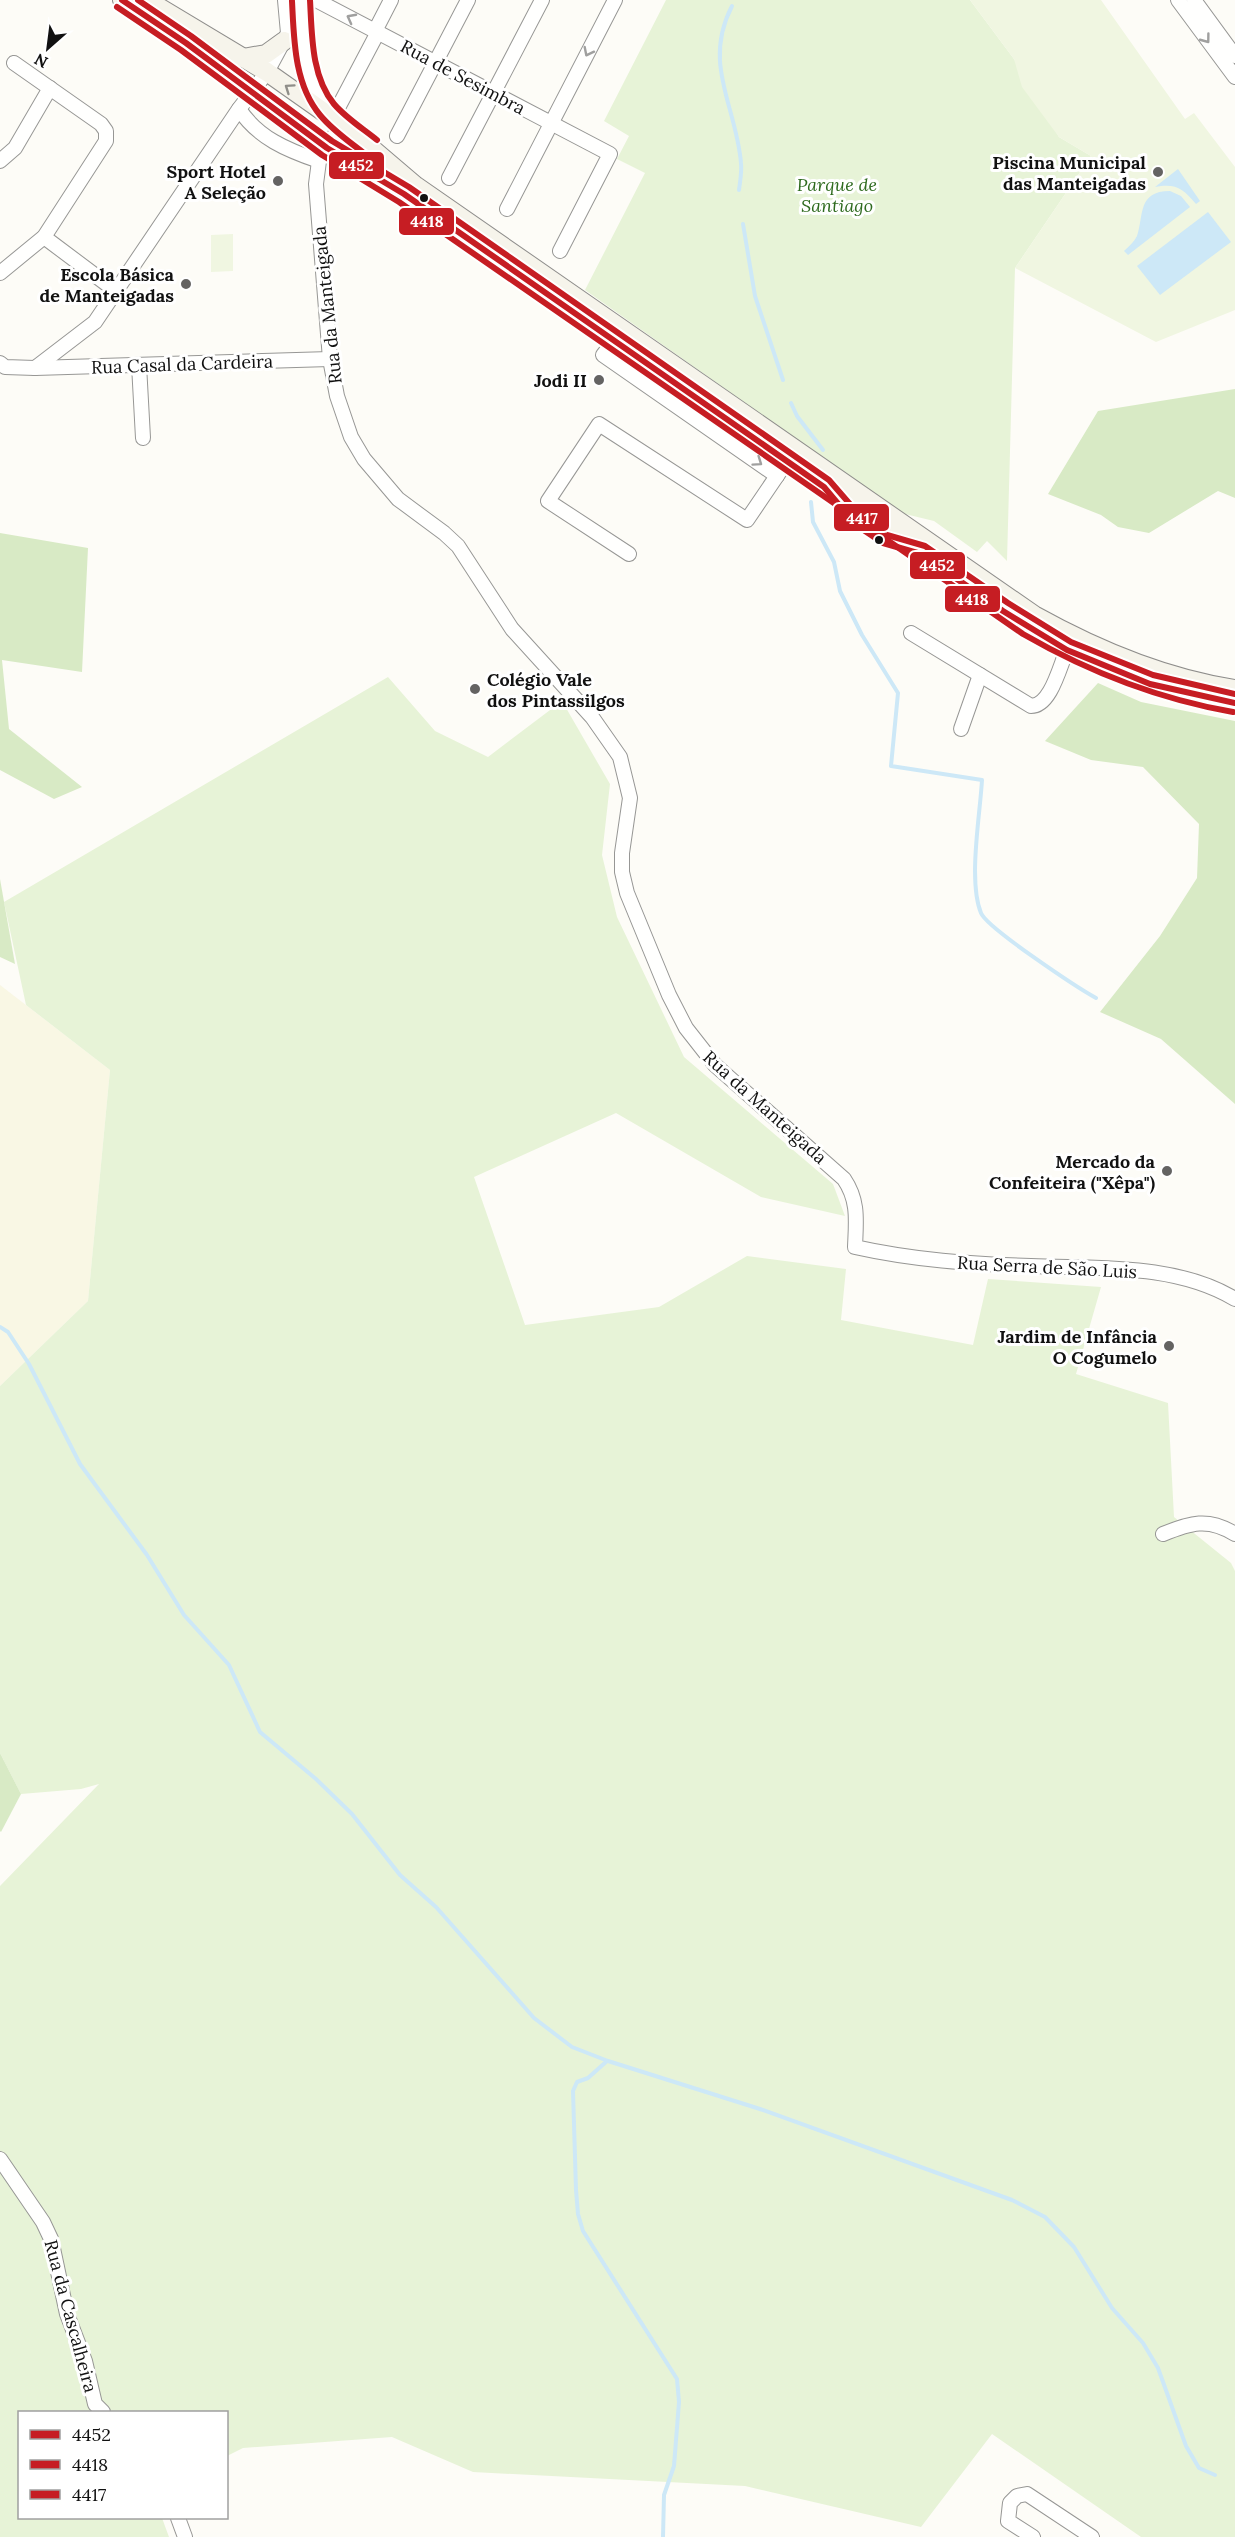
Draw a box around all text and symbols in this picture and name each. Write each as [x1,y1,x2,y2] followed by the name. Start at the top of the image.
[346,14,357,25] one-way arrow
[18,18,78,78] north arrow
[1199,32,1210,43] one-way arrow
[397,34,529,120] street label: Rua de Sesimbra
[584,46,595,56] one-way arrow
[31,50,51,73] text: N
[284,84,295,95] one-way arrow
[328,151,385,180] line badge: 4452
[992,151,1146,195] place label: Piscina Municipal das Manteigadas
[339,155,373,175] text: 4452
[167,160,266,204] place label: Sport Hotel A Seleção
[1151,165,1165,179] marker: Piscina Municipal das Manteigadas
[797,173,877,217] park label: Parque de Santiago
[271,174,285,188] marker: Sport Hotel A Seleção
[418,192,430,204] unlabelled marker
[398,207,455,236] line badge: 4418
[410,211,444,231] text: 4418
[307,225,347,385] street label: Rua da Manteigada
[39,263,175,307] place label: Escola Básica de Manteigadas
[179,277,193,291] marker: Escola Básica de Manteigadas
[91,349,273,379] street label: Rua Casal da Cardeira
[534,369,587,392] place label: Jodi II
[592,373,606,387] marker: Jodi II
[751,455,762,466] one-way arrow
[833,503,890,532] line badge: 4417
[846,508,878,528] text: 4417
[873,534,885,546] unlabelled marker
[909,551,966,580] line badge: 4452
[920,555,954,575] text: 4452
[944,585,1001,613] line badge: 4418
[955,589,989,609] text: 4418
[487,668,625,712] place label: Colégio Vale dos Pintassilgos
[468,682,482,696] marker: Colégio Vale dos Pintassilgos
[698,1045,832,1169] street label: Rua da Manteigada
[989,1150,1156,1194] place label: Mercado da Confeiteira ("Xêpa")
[1160,1164,1174,1178] marker: Mercado da Confeiteira ("Xêpa")
[956,1251,1138,1283] street label: Rua Serra de São Luis
[998,1325,1158,1369] place label: Jardim de Infância O Cogumelo
[1162,1339,1176,1353] marker: Jardim de Infância O Cogumelo
[40,2237,102,2395] street label: Rua da Cascalheira
[18,2411,228,2519] legend
[72,2423,111,2446] text: 4452
[72,2453,108,2476] text: 4418
[72,2483,106,2506] text: 4417

